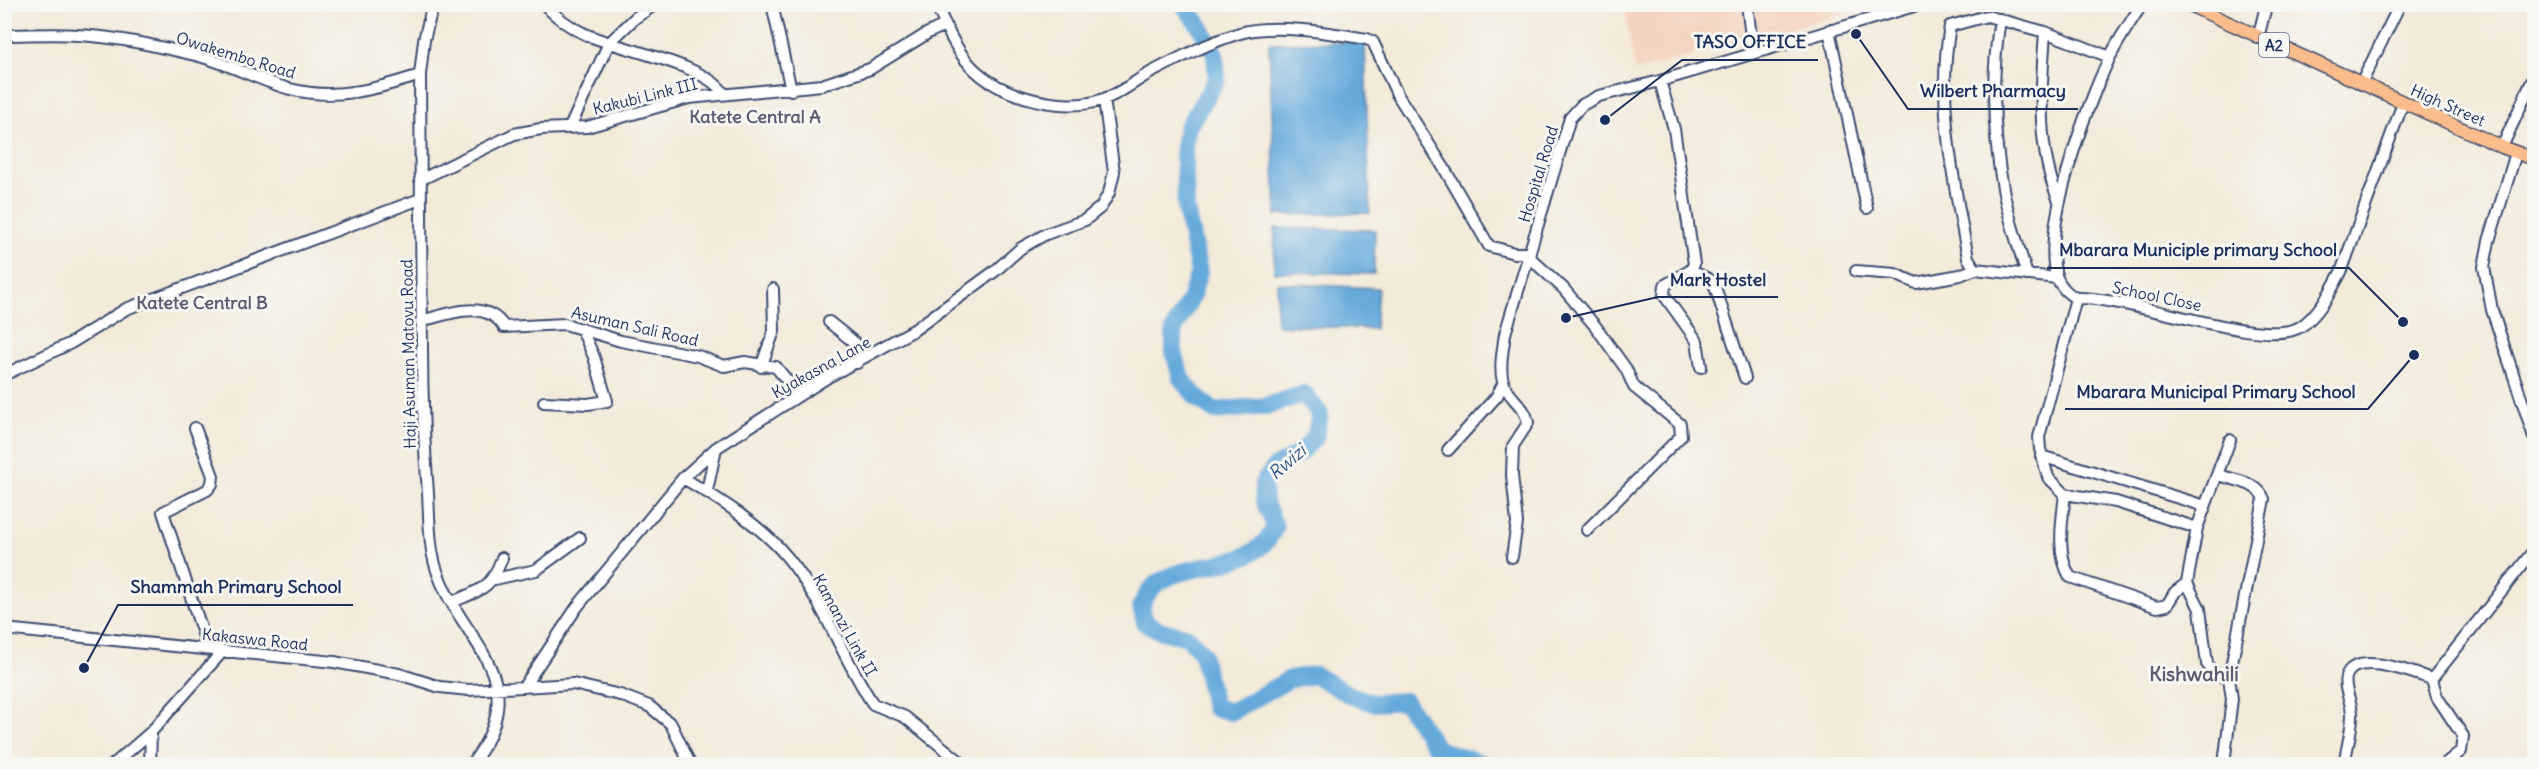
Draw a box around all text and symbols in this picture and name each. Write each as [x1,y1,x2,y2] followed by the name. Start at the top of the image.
[1682,24,1818,60] callout: TASO OFFICE
[174,27,298,83] street label: Owakembo Road
[1694,30,1807,53] text: TASO OFFICE
[2259,33,2289,57] road number: A2
[591,73,699,119] street label: Kakubi Link III
[1908,73,2078,109] callout: Wilbert Pharmacy
[1920,79,2066,102] text: Wilbert Pharmacy
[2408,80,2489,131] street label: High Street
[689,105,821,128] district label: Katete Central A
[1514,123,1562,225] street label: Hospital Road
[2047,232,2349,268] callout: Mbarara Municiple primary School
[2059,238,2337,261] text: Mbarara Municiple primary School
[396,259,420,449] street label: Haji Asuman Matovu Road
[1658,261,1778,297] callout: Mark Hostel
[1670,268,1766,291] text: Mark Hostel
[2111,277,2203,315] street label: School Close
[136,291,268,314] district label: Katete Central B
[570,302,700,350] street label: Asuman Sali Road
[768,332,874,402] street label: Kyakasna Lane
[2065,373,2368,409] callout: Mbarara Municipal Primary School
[2076,380,2356,403] text: Mbarara Municipal Primary School
[1264,438,1312,485] water label: Rwizi
[118,569,353,605] callout: Shammah Primary School
[809,570,881,680] street label: Kamanzi Link II
[130,575,342,598] text: Shammah Primary School
[201,623,309,655] street label: Kakaswa Road
[2149,661,2239,686] district label: Kishwahili

